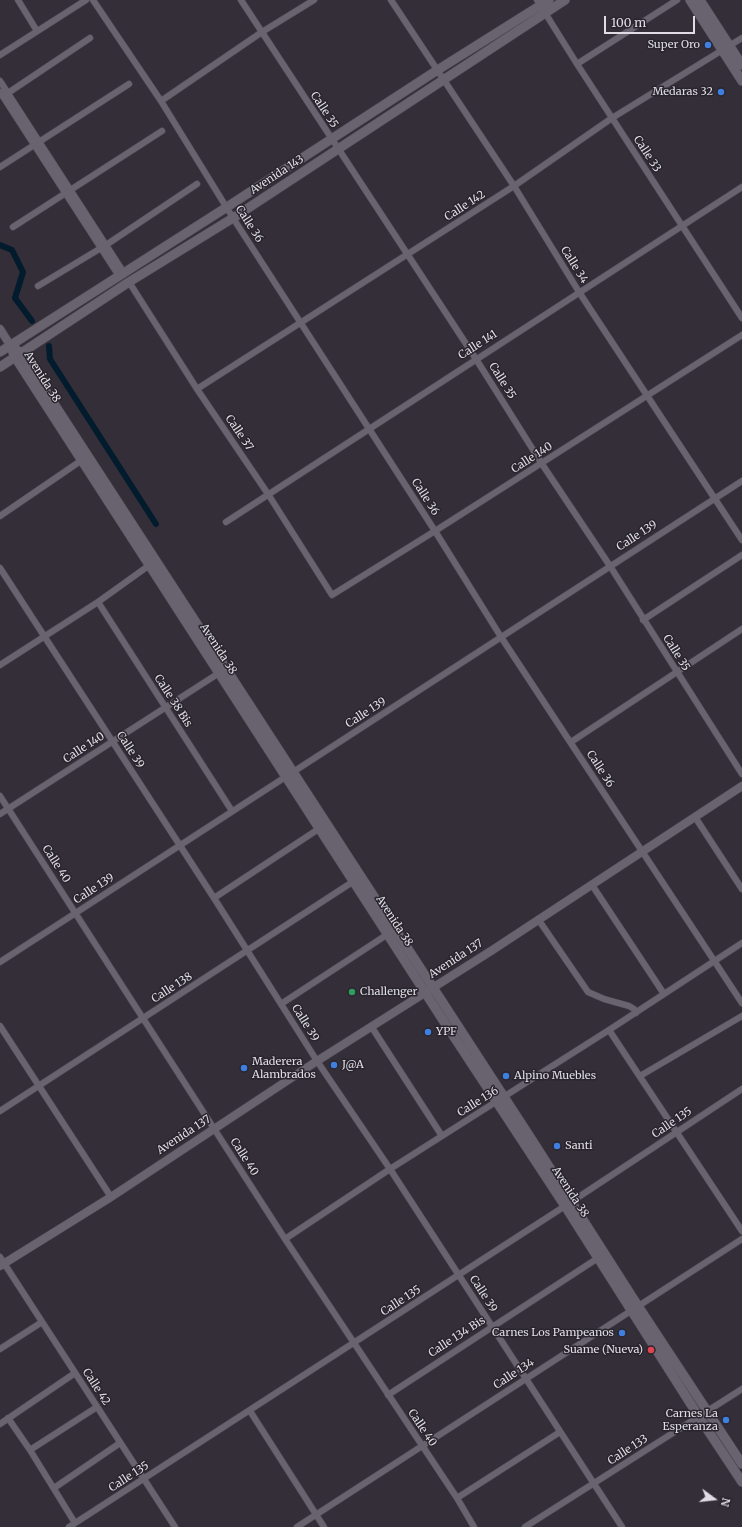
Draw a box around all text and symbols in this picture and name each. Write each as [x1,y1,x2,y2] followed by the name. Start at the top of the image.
[606,8,697,34] scale bar
[611,15,646,30] text: 100 m
[647,38,700,52] place label: Super Oro
[703,40,713,50] marker: Super Oro
[652,85,713,99] place label: Medaras 32
[716,87,726,97] marker: Medaras 32
[307,89,341,131] street label: Calle 35
[630,133,664,175] street label: Calle 33
[248,153,306,197] street label: Avenida 143
[442,188,488,224] street label: Calle 142
[232,203,266,245] street label: Calle 36
[557,244,591,286] street label: Calle 34
[456,328,500,362] street label: Calle 141
[21,349,63,405] street label: Avenida 38
[486,360,518,402] street label: Calle 35
[222,412,256,454] street label: Calle 37
[509,440,555,476] street label: Calle 140
[408,476,442,518] street label: Calle 36
[614,518,660,554] street label: Calle 139
[197,621,239,677] street label: Avenida 38
[660,632,692,674] street label: Calle 35
[151,672,195,730] street label: Calle 38 Bis
[343,695,389,731] street label: Calle 139
[113,729,147,771] street label: Calle 39
[61,730,107,766] street label: Calle 140
[583,748,617,790] street label: Calle 36
[39,843,73,885] street label: Calle 40
[71,871,117,907] street label: Calle 139
[373,893,415,949] street label: Avenida 38
[426,937,486,981] street label: Avenida 137
[149,970,195,1006] street label: Calle 138
[360,985,417,999] place label: Challenger
[347,987,357,997] marker: Challenger
[289,1002,321,1044] street label: Calle 39
[436,1025,457,1039] place label: YPF
[423,1027,433,1037] marker: YPF
[252,1055,316,1081] place label: Maderera Alambrados
[342,1058,364,1072] place label: J@A
[329,1060,339,1070] marker: J@A
[239,1063,249,1073] marker: Maderera Alambrados
[514,1069,596,1083] place label: Alpino Muebles
[501,1071,511,1081] marker: Alpino Muebles
[455,1084,501,1120] street label: Calle 136
[650,1105,694,1141] street label: Calle 135
[154,1113,214,1157] street label: Avenida 137
[227,1136,261,1178] street label: Calle 40
[565,1139,593,1153] place label: Santi
[552,1141,562,1151] marker: Santi
[549,1164,591,1220] street label: Avenida 38
[466,1273,500,1315] street label: Calle 39
[378,1283,424,1319] street label: Calle 135
[426,1314,488,1360] street label: Calle 134 Bis
[492,1326,614,1340] place label: Carnes Los Pampeanos
[617,1328,627,1338] marker: Carnes Los Pampeanos
[564,1343,643,1357] place label: Suame (Nueva)
[646,1345,656,1355] marker: Suame (Nueva)
[491,1356,537,1392] street label: Calle 134
[79,1366,113,1408] street label: Calle 42
[405,1407,439,1449] street label: Calle 40
[663,1407,718,1433] place label: Carnes La Esperanza
[721,1415,731,1425] marker: Carnes La Esperanza
[605,1432,651,1468] street label: Calle 133
[106,1459,152,1495] street label: Calle 135
[694,1479,734,1519] north arrow
[718,1496,733,1508] text: N

